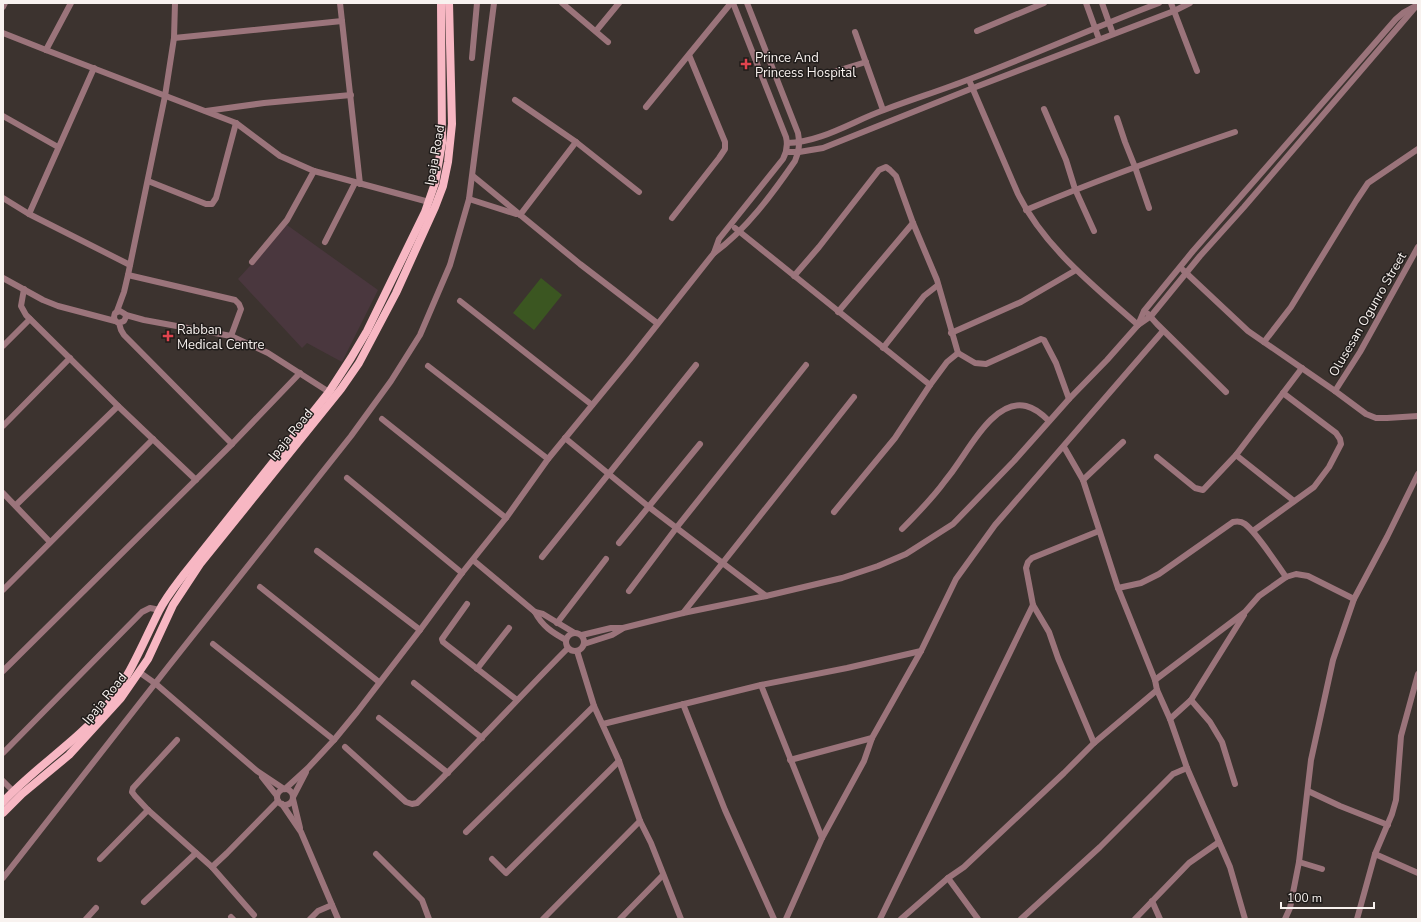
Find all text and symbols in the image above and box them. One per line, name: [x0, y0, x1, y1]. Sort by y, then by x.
place label: Prince And Princess Hospital: [755, 49, 856, 82]
marker: Prince And Princess Hospital: [740, 58, 752, 70]
street label: Ipaja Road: [421, 123, 449, 187]
street label: Olusesan Ogunro Street: [1325, 249, 1411, 380]
place label: Rabban Medical Centre: [177, 321, 264, 354]
marker: Rabban Medical Centre: [162, 330, 174, 342]
street label: Ipaja Road: [264, 405, 317, 464]
street label: Ipaja Road: [78, 669, 131, 728]
scale bar: [1281, 884, 1374, 910]
text: 100 m: [1287, 890, 1322, 906]

